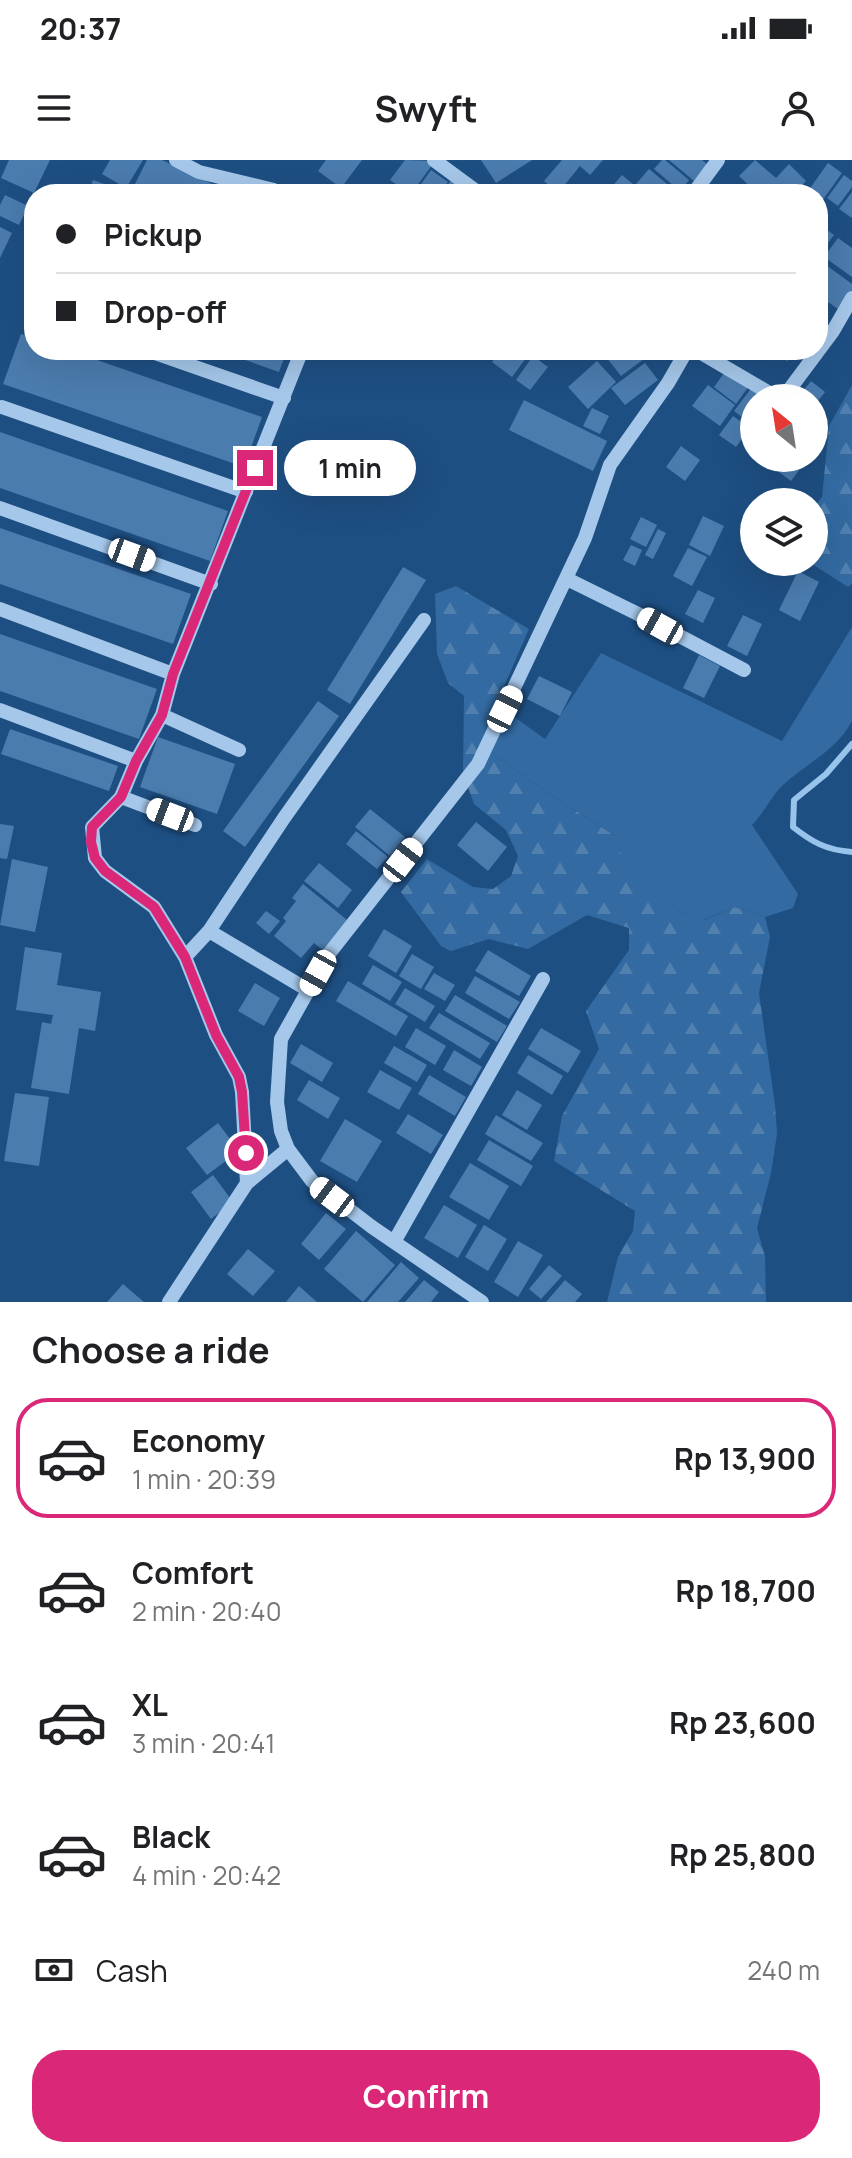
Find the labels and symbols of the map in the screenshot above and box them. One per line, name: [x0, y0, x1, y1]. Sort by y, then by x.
north arrow: [740, 384, 828, 472]
callout: 1 min: [283, 440, 415, 496]
route end: [237, 450, 273, 486]
car: [105, 536, 159, 574]
car: [633, 604, 687, 648]
car: [484, 682, 526, 736]
car: [143, 795, 197, 835]
car: [379, 834, 427, 886]
car: [296, 946, 340, 1000]
route start: [228, 1135, 264, 1171]
car: [306, 1173, 358, 1221]

